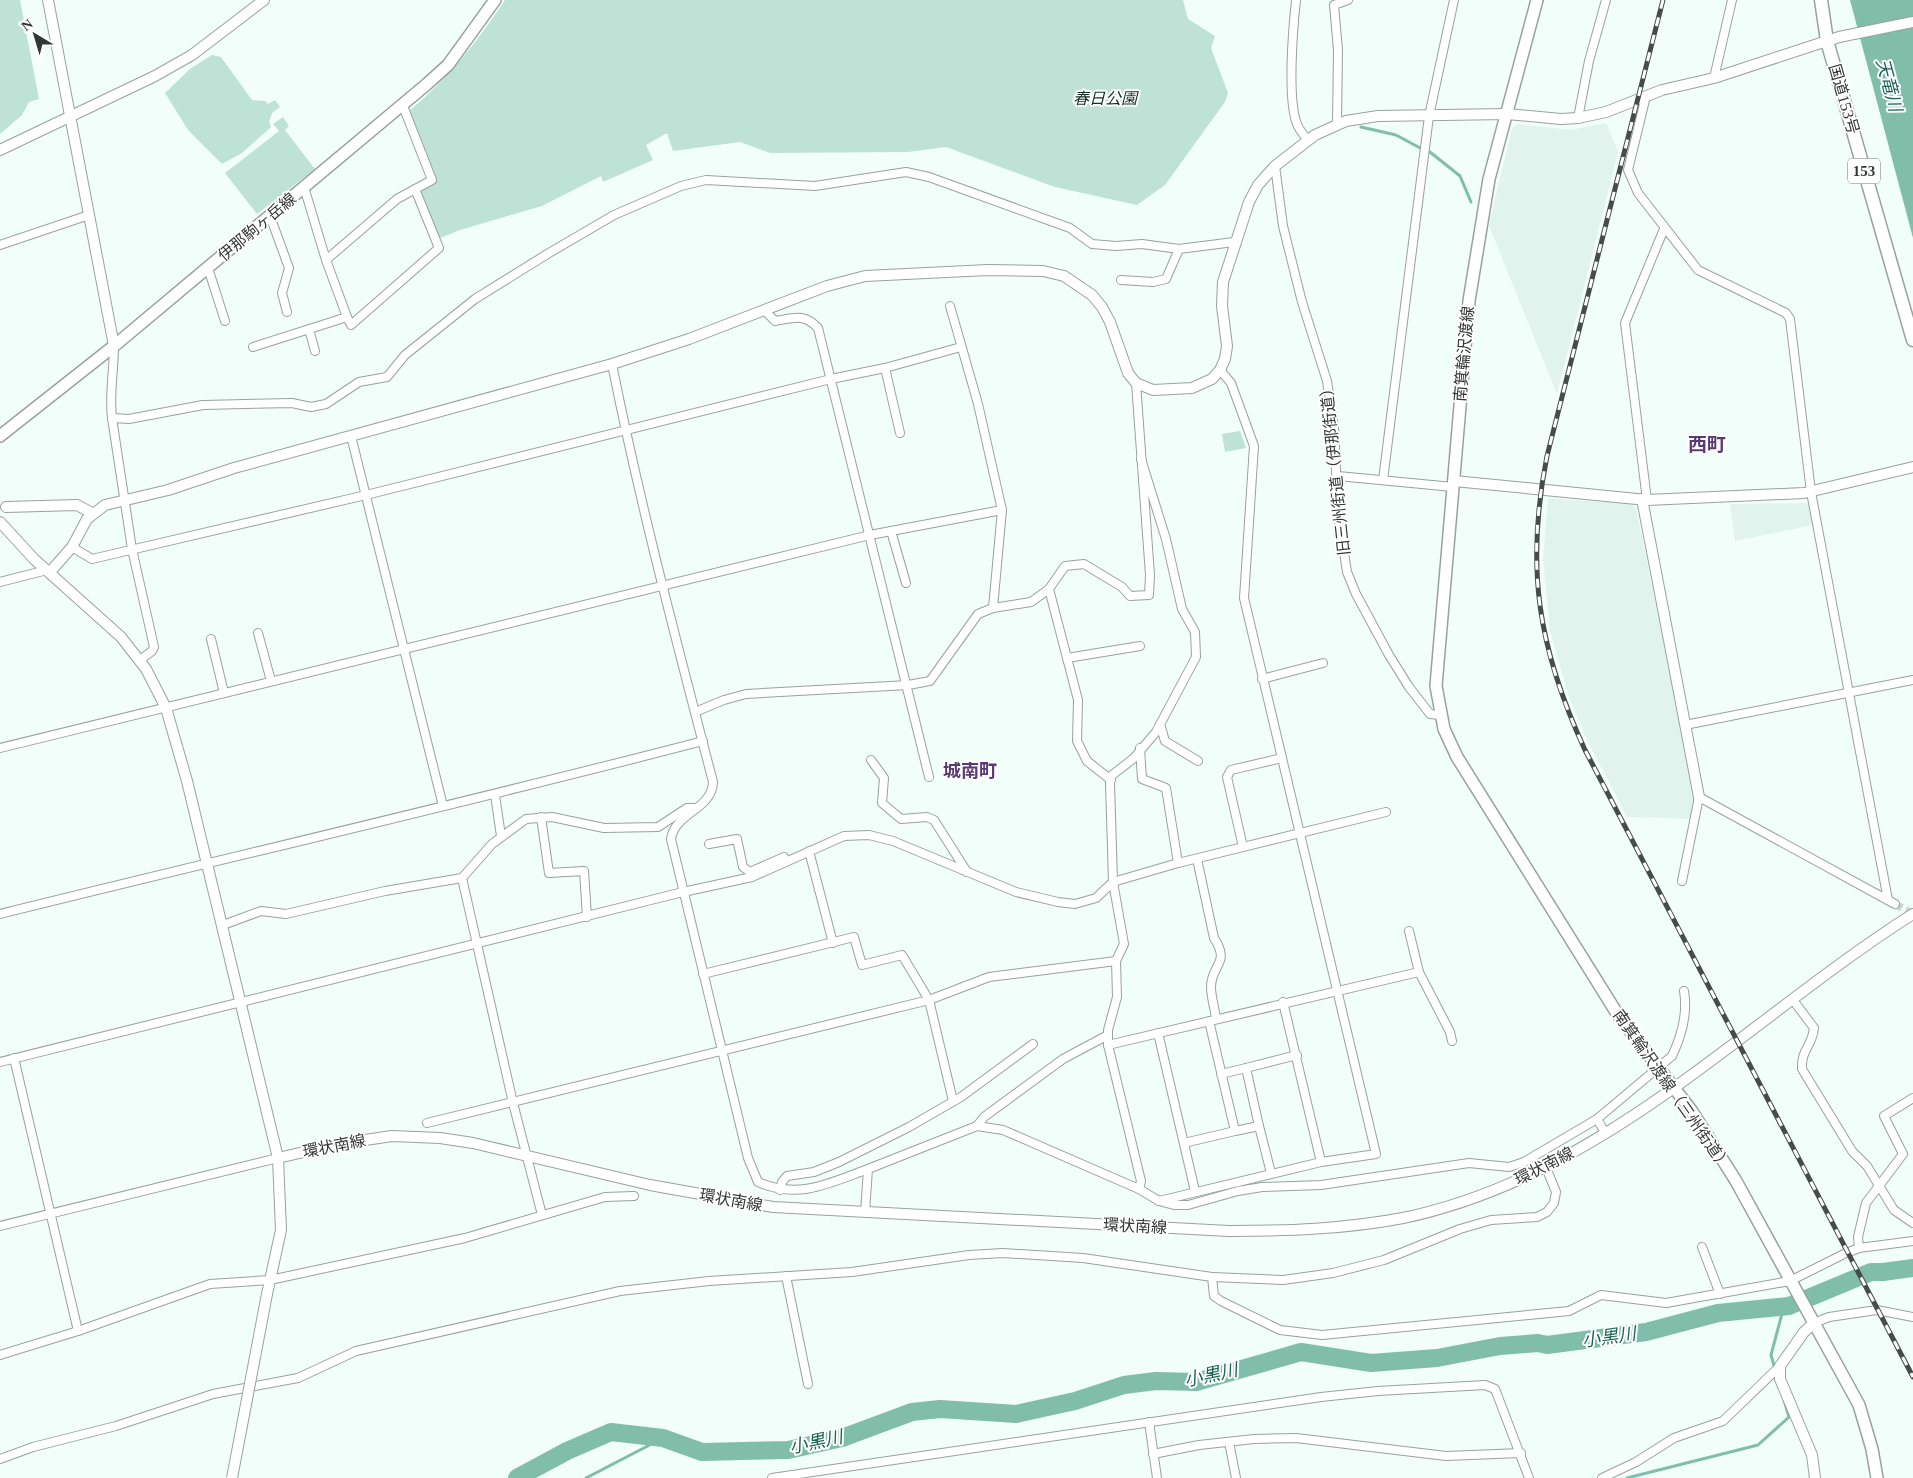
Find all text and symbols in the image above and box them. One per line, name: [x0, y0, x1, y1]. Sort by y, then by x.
north arrow: [10, 10, 60, 60]
text: N: [19, 16, 36, 34]
water label: 天竜川: [1872, 56, 1906, 116]
street label: 国道153号: [1826, 62, 1862, 136]
park label: 春日公園: [1073, 90, 1139, 107]
road number: 153: [1848, 158, 1880, 184]
street label: 伊那駒ヶ岳線: [215, 190, 299, 264]
street label: 南箕輪沢渡線: [1451, 305, 1477, 403]
street label: 旧三州街道（伊那街道）: [1317, 380, 1353, 556]
district label: 西町: [1688, 434, 1726, 455]
district label: 城南町: [943, 761, 997, 781]
street label: 南箕輪沢渡線（三州街道）: [1610, 1006, 1734, 1174]
street label: 環状南線: [301, 1132, 367, 1160]
street label: 環状南線: [1512, 1144, 1576, 1188]
street label: 環状南線: [698, 1186, 764, 1214]
street label: 環状南線: [1103, 1216, 1167, 1236]
water label: 小黒川: [1581, 1323, 1639, 1351]
water label: 小黒川: [1183, 1359, 1241, 1390]
water label: 小黒川: [788, 1426, 846, 1457]

